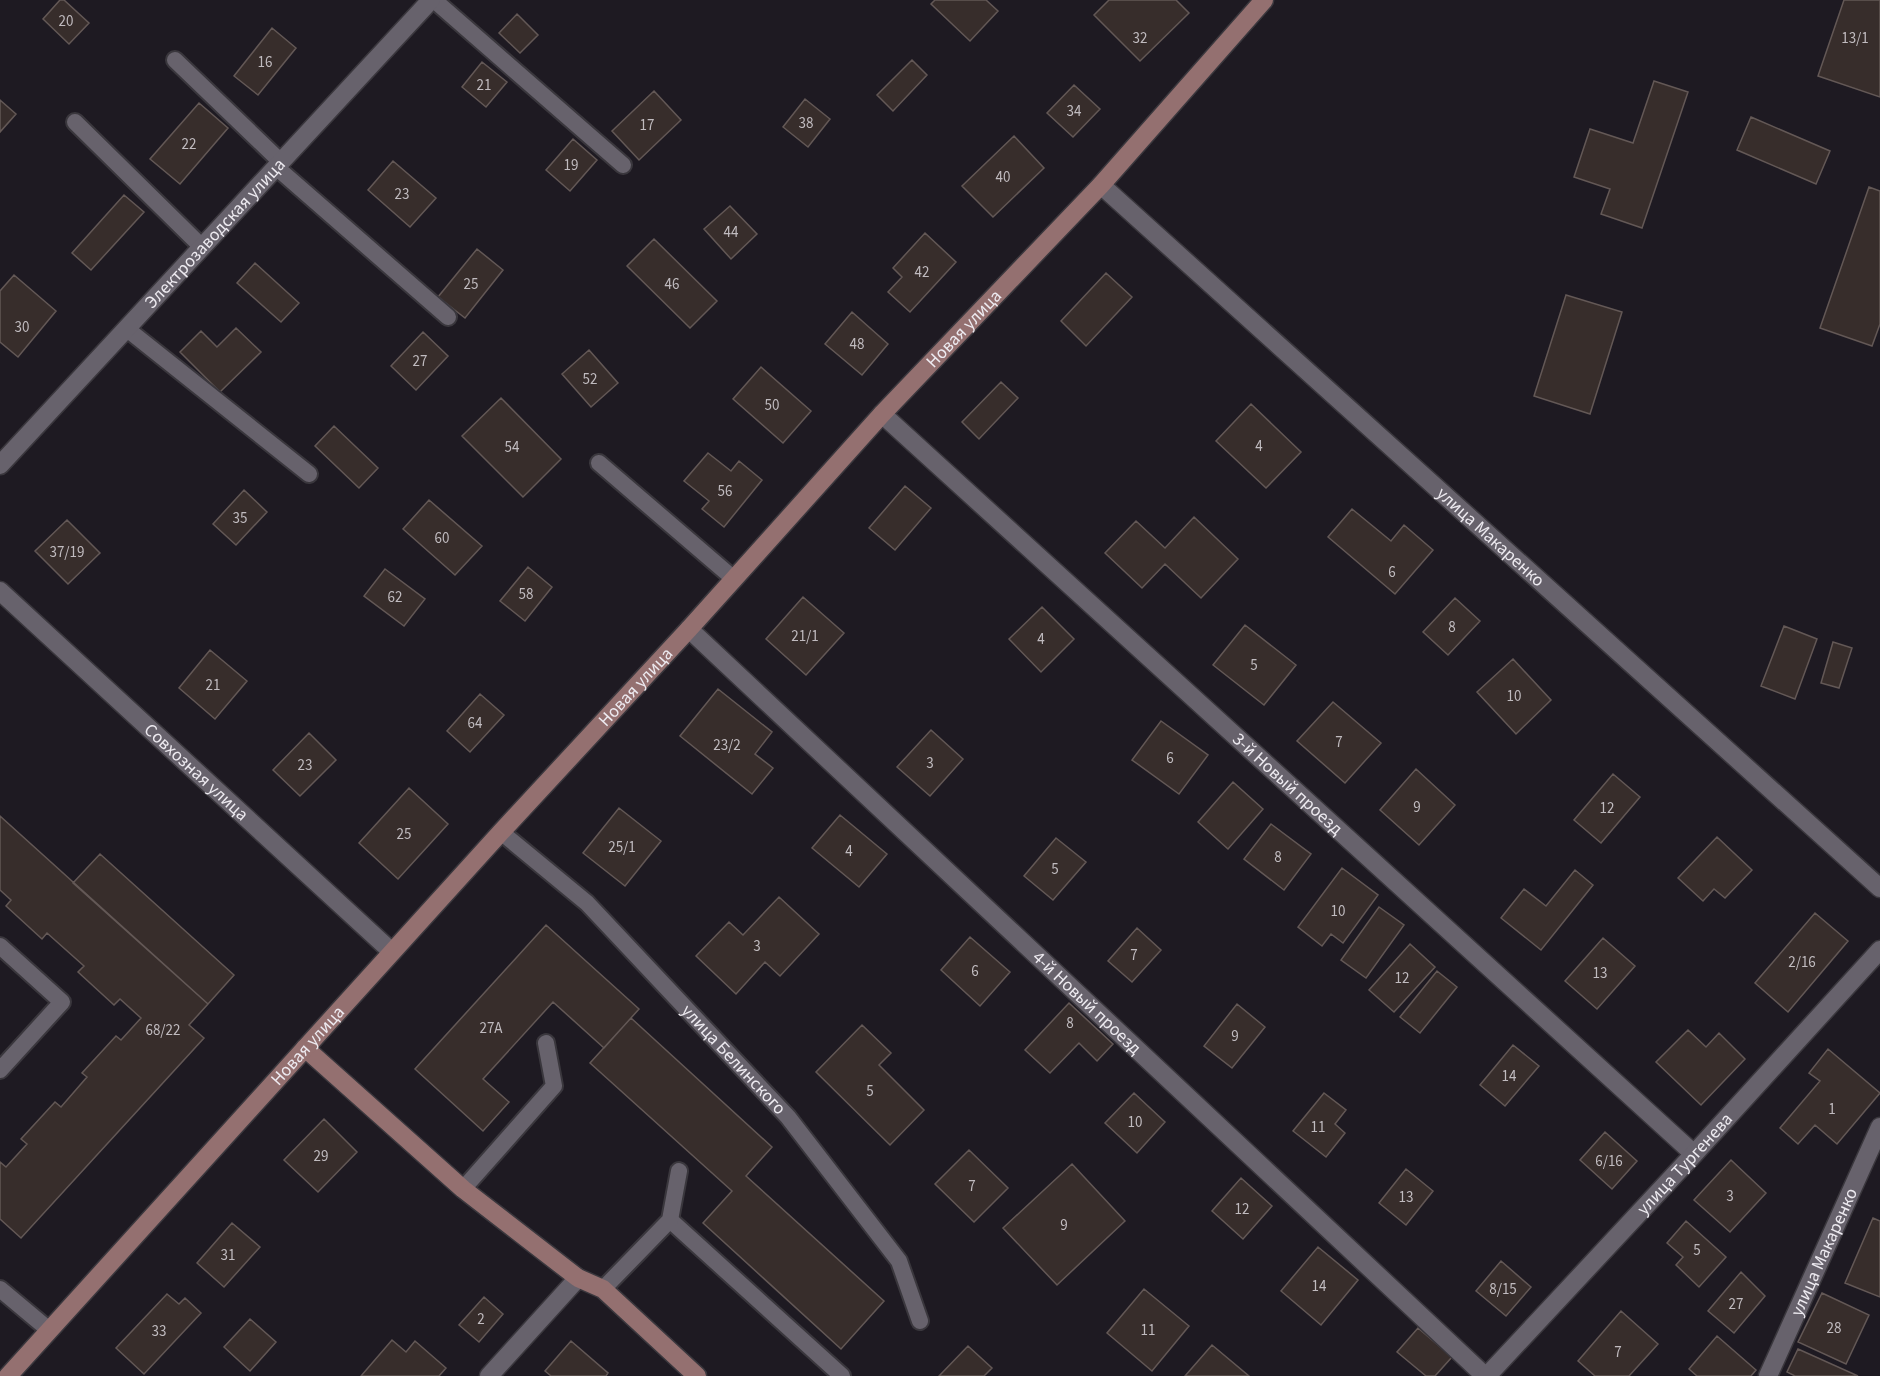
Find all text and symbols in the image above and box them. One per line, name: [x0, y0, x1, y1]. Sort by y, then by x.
house number: 20: [59, 11, 73, 32]
house number: 32: [1133, 28, 1147, 49]
house number: 13/1: [1841, 28, 1869, 49]
house number: 16: [258, 52, 272, 73]
house number: 21: [477, 75, 491, 96]
house number: 34: [1067, 101, 1082, 122]
house number: 38: [799, 113, 813, 134]
house number: 17: [640, 115, 654, 136]
house number: 22: [182, 134, 196, 155]
street label: Электрозаводская улица: [139, 153, 291, 314]
house number: 19: [564, 155, 578, 176]
house number: 40: [996, 167, 1010, 188]
house number: 23: [395, 184, 409, 205]
house number: 44: [724, 222, 739, 243]
house number: 42: [915, 262, 929, 283]
house number: 25: [464, 274, 478, 295]
house number: 46: [665, 274, 679, 295]
street label: Новая улица: [921, 284, 1008, 374]
house number: 30: [15, 317, 29, 338]
house number: 48: [850, 334, 864, 355]
house number: 27: [413, 351, 427, 372]
house number: 52: [583, 369, 597, 390]
house number: 50: [765, 395, 779, 416]
house number: 4: [1255, 436, 1263, 457]
house number: 54: [505, 437, 520, 458]
house number: 56: [718, 481, 732, 502]
street label: улица Макаренко: [1431, 482, 1550, 593]
house number: 35: [233, 508, 247, 529]
house number: 60: [435, 528, 449, 549]
house number: 37/19: [49, 542, 85, 563]
house number: 6: [1388, 562, 1396, 583]
house number: 58: [519, 584, 533, 605]
house number: 62: [388, 587, 402, 608]
house number: 8: [1448, 617, 1456, 638]
house number: 21/1: [791, 626, 819, 647]
house number: 4: [1037, 629, 1045, 650]
street label: Новая улица: [593, 642, 679, 732]
house number: 5: [1250, 655, 1258, 676]
house number: 21: [206, 675, 220, 696]
house number: 10: [1507, 686, 1521, 707]
house number: 64: [468, 713, 483, 734]
street label: Совхозная улица: [138, 718, 254, 827]
street label: 3-й Новый проезд: [1227, 727, 1348, 841]
house number: 7: [1335, 732, 1343, 753]
house number: 23/2: [713, 735, 741, 756]
house number: 6: [1166, 748, 1174, 769]
house number: 3: [926, 753, 934, 774]
house number: 23: [298, 755, 312, 776]
house number: 9: [1413, 797, 1421, 818]
house number: 12: [1600, 798, 1614, 819]
house number: 25: [397, 824, 411, 845]
house number: 25/1: [608, 837, 636, 858]
house number: 4: [845, 841, 853, 862]
house number: 8: [1274, 847, 1282, 868]
house number: 5: [1051, 859, 1059, 880]
house number: 10: [1331, 901, 1345, 922]
house number: 3: [753, 936, 761, 957]
street label: 4-й Новый проезд: [1027, 945, 1147, 1061]
house number: 7: [1130, 945, 1138, 966]
house number: 2/16: [1788, 952, 1816, 973]
house number: 6: [971, 961, 979, 982]
house number: 13: [1593, 963, 1607, 984]
house number: 12: [1395, 968, 1409, 989]
street label: улица Белинского: [675, 999, 792, 1120]
street label: Новая улица: [265, 1000, 351, 1091]
house number: 8: [1066, 1013, 1074, 1034]
house number: 27А: [479, 1018, 503, 1039]
house number: 68/22: [145, 1020, 181, 1041]
house number: 9: [1231, 1026, 1239, 1047]
house number: 14: [1502, 1066, 1517, 1087]
house number: 5: [866, 1081, 874, 1102]
house number: 1: [1828, 1099, 1836, 1120]
street label: улица Тургенева: [1631, 1107, 1739, 1221]
house number: 10: [1128, 1112, 1142, 1133]
house number: 11: [1311, 1117, 1325, 1138]
house number: 29: [314, 1146, 328, 1167]
house number: 6/16: [1595, 1151, 1623, 1172]
house number: 7: [968, 1176, 976, 1197]
street label: улица Макаренко: [1784, 1184, 1864, 1320]
house number: 3: [1726, 1186, 1734, 1207]
house number: 13: [1399, 1187, 1413, 1208]
house number: 12: [1235, 1199, 1249, 1220]
house number: 9: [1060, 1215, 1068, 1236]
house number: 5: [1693, 1240, 1701, 1261]
house number: 31: [221, 1245, 235, 1266]
house number: 14: [1312, 1276, 1327, 1297]
house number: 8/15: [1489, 1279, 1517, 1300]
house number: 27: [1729, 1294, 1743, 1315]
house number: 2: [477, 1309, 485, 1330]
house number: 28: [1827, 1318, 1841, 1339]
house number: 11: [1141, 1320, 1155, 1341]
house number: 33: [152, 1321, 166, 1342]
house number: 7: [1614, 1342, 1622, 1363]

